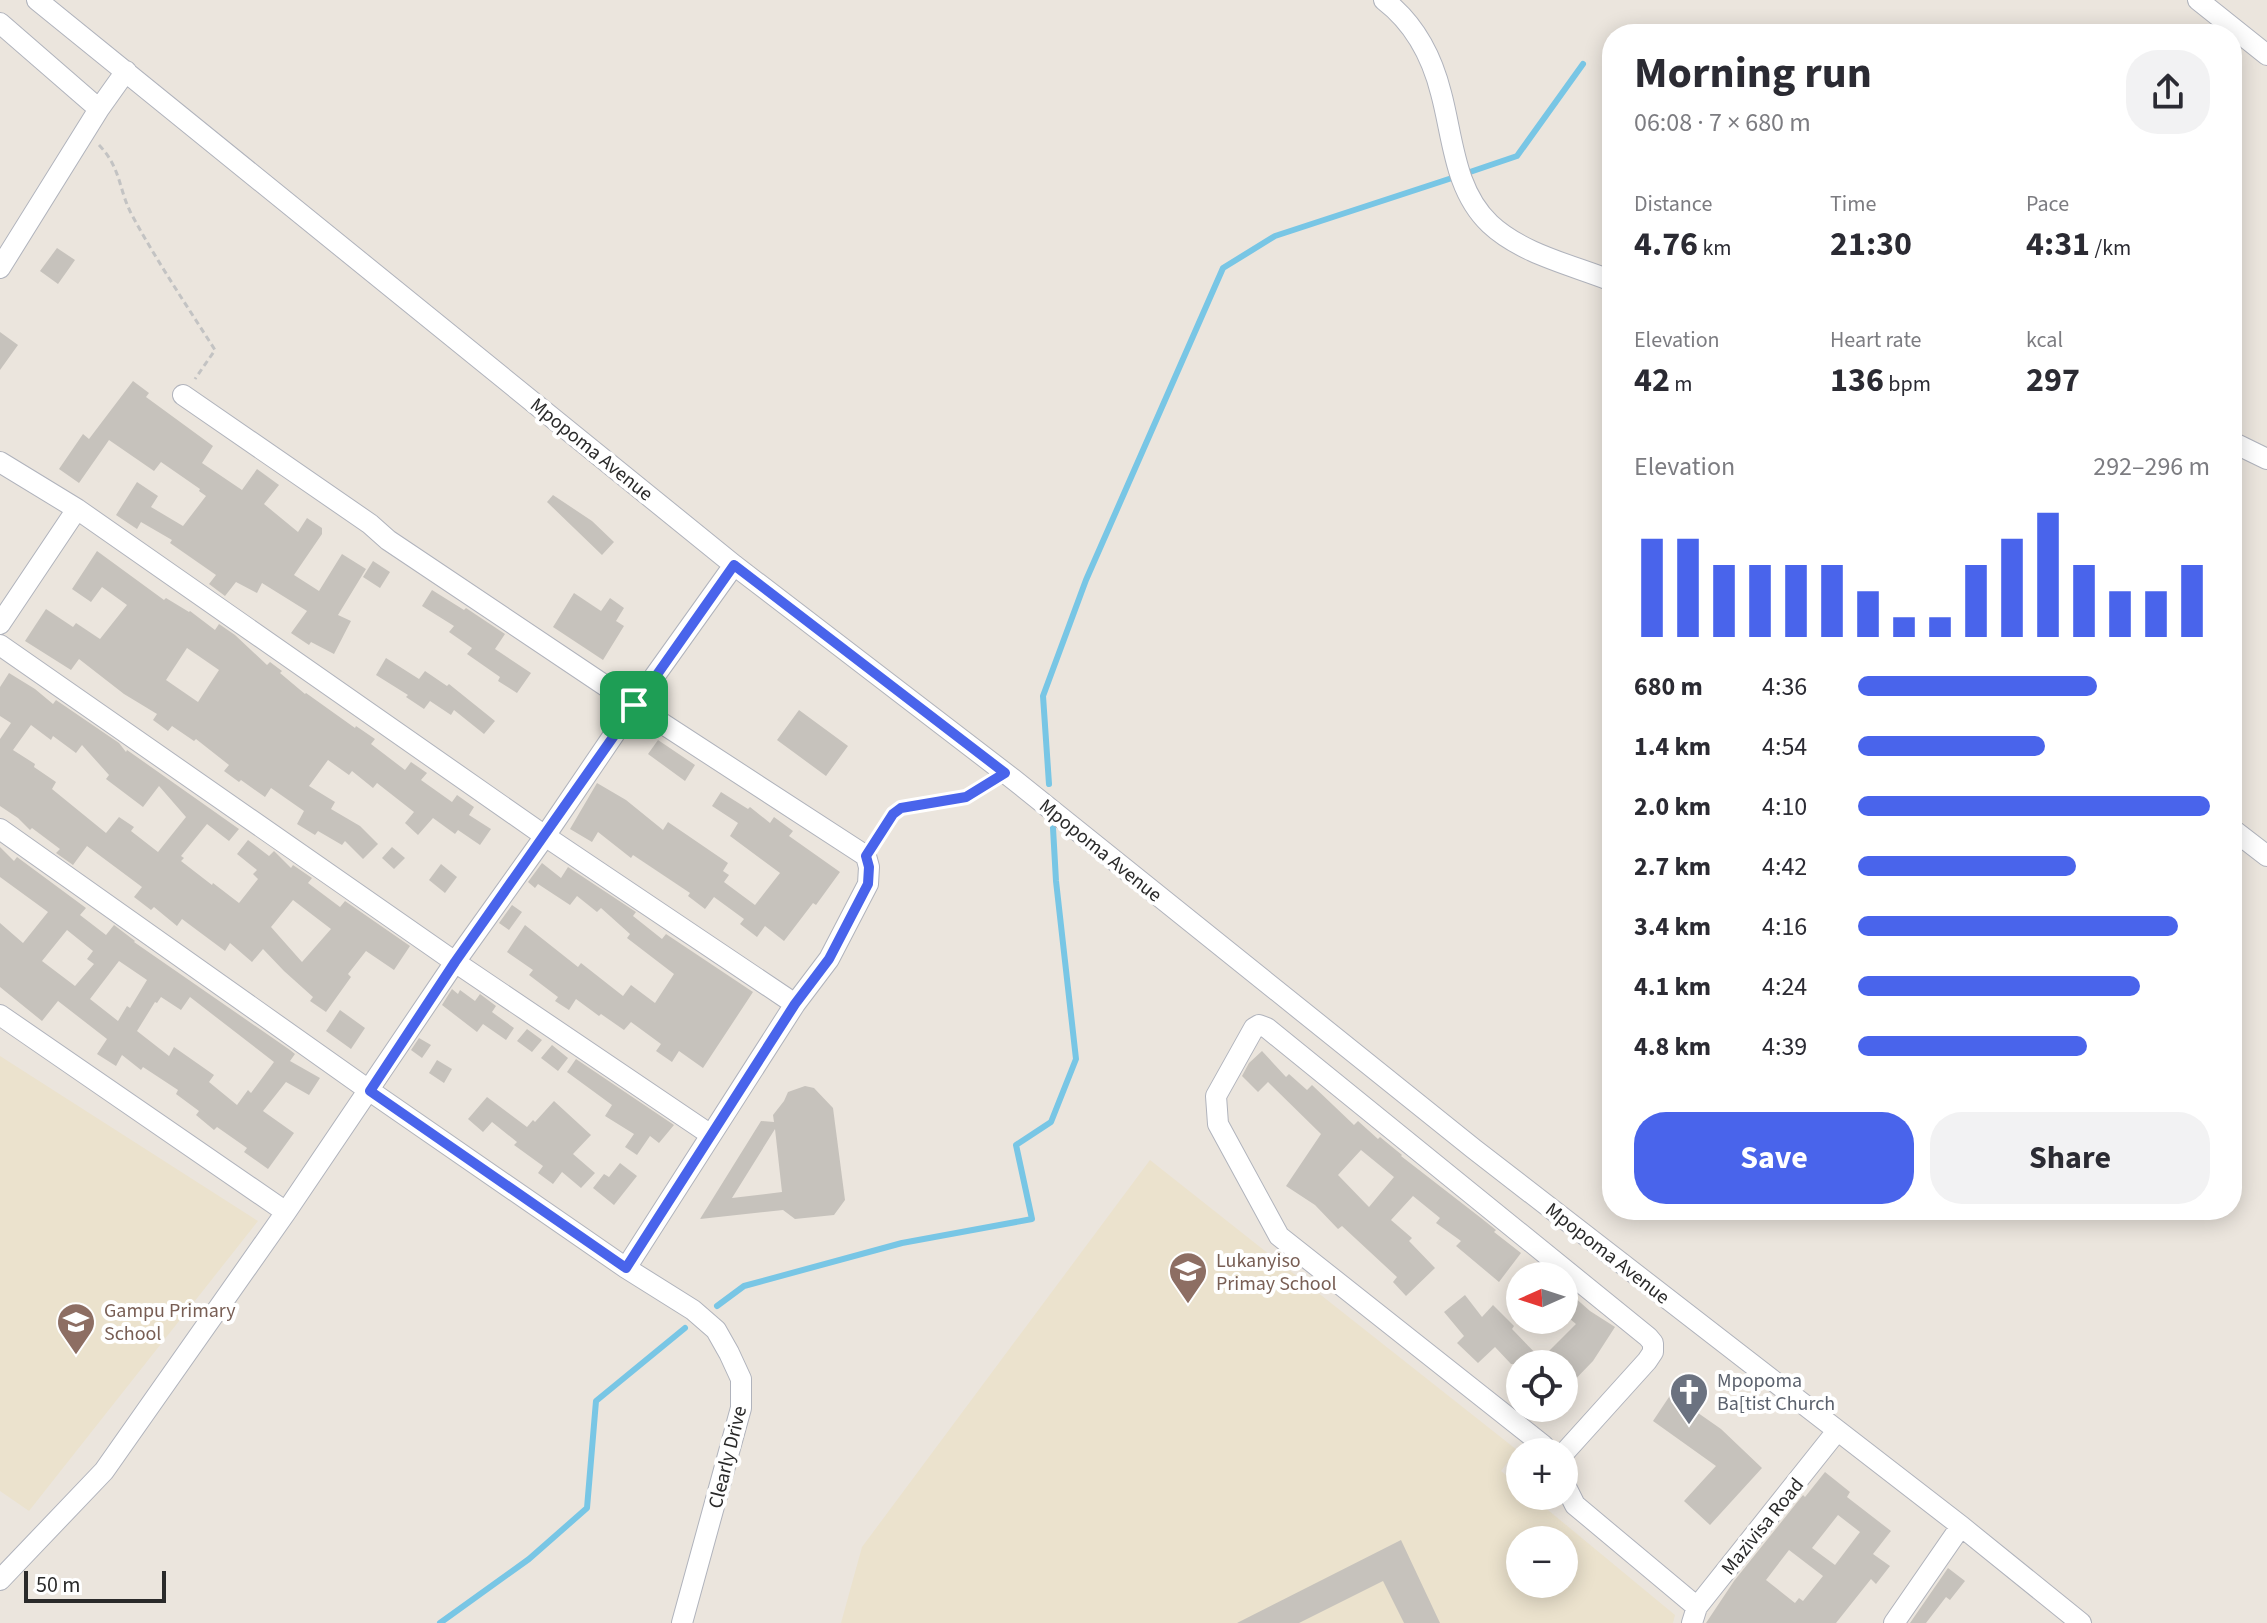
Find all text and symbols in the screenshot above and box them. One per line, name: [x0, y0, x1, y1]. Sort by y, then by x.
text: Morning run: [1634, 42, 1872, 105]
button: share: [2126, 50, 2210, 134]
text: 06:08 · 7 × 680 m: [1634, 104, 1811, 141]
text: Distance: [1634, 188, 1712, 220]
text: Time: [1830, 188, 1876, 220]
text: Pace: [2026, 188, 2069, 220]
text: 4.76: [1634, 220, 1698, 269]
text: 21:30: [1830, 220, 1912, 269]
text: 4:31: [2026, 220, 2090, 269]
text: km: [1698, 232, 1732, 264]
text: /km: [2090, 232, 2131, 264]
text: Elevation: [1634, 324, 1720, 356]
text: Heart rate: [1830, 324, 1921, 356]
text: kcal: [2026, 324, 2063, 356]
text: 42: [1634, 356, 1670, 405]
text: 136: [1830, 356, 1884, 405]
text: 297: [2026, 356, 2080, 405]
text: m: [1670, 368, 1693, 400]
text: bpm: [1884, 368, 1931, 400]
street label: Mpopoma Avenue: [524, 391, 659, 508]
text: Elevation: [1634, 448, 1735, 485]
text: 292–296 m: [2093, 448, 2210, 485]
text: 680 m: [1634, 668, 1703, 705]
text: 4:36: [1762, 668, 1807, 705]
pin: [600, 671, 668, 739]
icon: arrive: [612, 683, 656, 727]
text: 1.4 km: [1634, 728, 1711, 765]
text: 4:54: [1762, 728, 1807, 765]
text: 2.0 km: [1634, 788, 1711, 825]
text: 4:10: [1762, 788, 1807, 825]
street label: Mpopoma Avenue: [1033, 792, 1168, 909]
text: 2.7 km: [1634, 848, 1711, 885]
text: 4:42: [1762, 848, 1807, 885]
text: 3.4 km: [1634, 908, 1711, 945]
text: 4:16: [1762, 908, 1807, 945]
text: 4.1 km: [1634, 968, 1711, 1005]
text: 4:24: [1762, 968, 1807, 1005]
text: 4.8 km: [1634, 1028, 1711, 1065]
text: 4:39: [1762, 1028, 1807, 1065]
button: Save: [1634, 1112, 1914, 1204]
button: Share: [1930, 1112, 2210, 1204]
street label: Mpopoma Avenue: [1539, 1196, 1675, 1311]
place label: Lukanyiso Primay School: [1216, 1247, 1337, 1298]
school or university icon: Lukanyiso Primay School: [1167, 1250, 1209, 1305]
north arrow: [1506, 1262, 1578, 1334]
map controls: [1506, 1262, 1578, 1598]
place label: Gampu Primary School: [104, 1297, 236, 1348]
school or university icon: Gampu Primary School: [55, 1301, 97, 1356]
button: locate: [1506, 1350, 1578, 1422]
place label: Mpopoma Ba[tist Church: [1717, 1367, 1835, 1418]
church icon: Mpopoma Ba[tist Church: [1668, 1371, 1710, 1426]
street label: Clearly Drive: [702, 1403, 754, 1512]
button: +: [1506, 1438, 1578, 1510]
street label: Mazivisa Road: [1715, 1472, 1811, 1581]
button: −: [1506, 1526, 1578, 1598]
scale bar: [24, 1567, 166, 1603]
text: 50 m: [36, 1569, 81, 1601]

